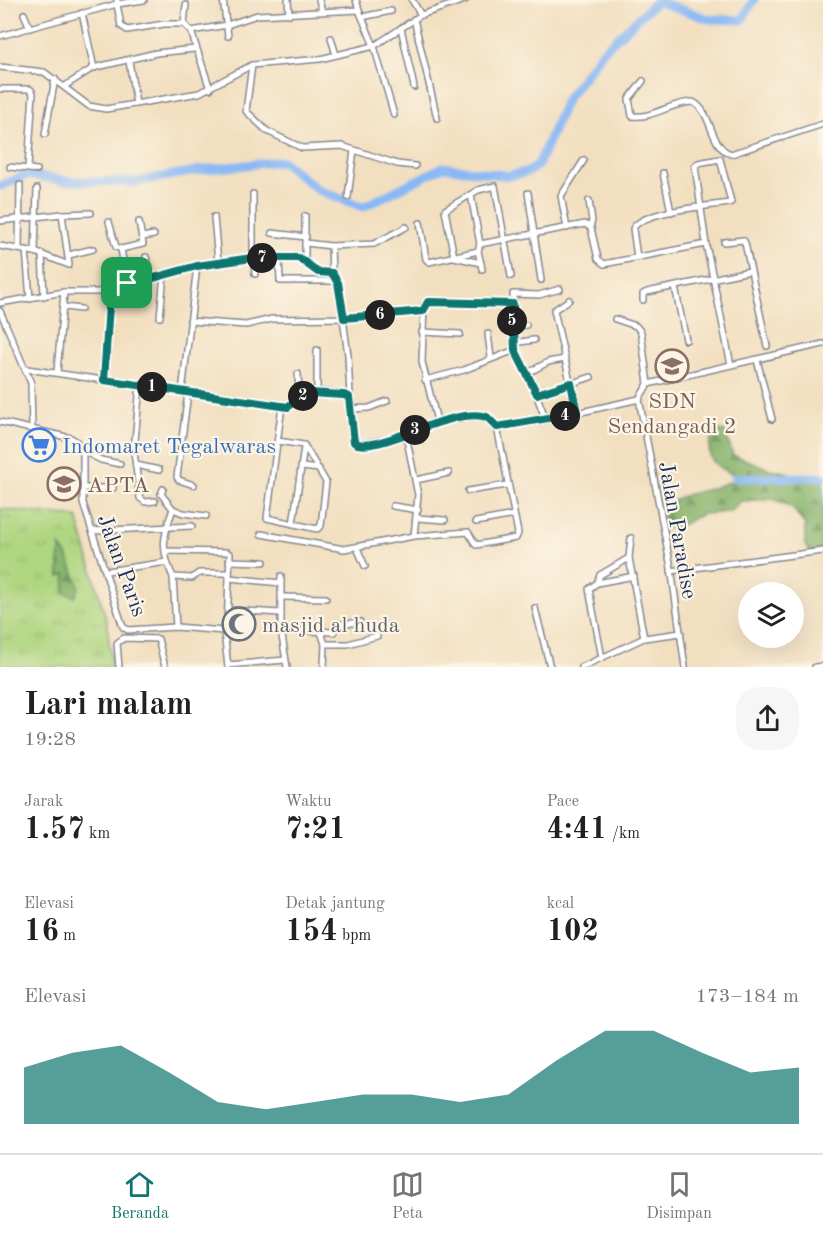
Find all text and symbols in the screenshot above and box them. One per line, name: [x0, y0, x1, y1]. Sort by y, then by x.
pin: 7: [247, 243, 277, 273]
text: 7: [257, 250, 267, 266]
pin: [101, 257, 152, 308]
icon: arrive: [110, 266, 143, 299]
pin: 6: [365, 300, 395, 330]
pin: 5: [497, 306, 527, 336]
text: 6: [375, 307, 385, 323]
text: 5: [507, 313, 517, 329]
school or university icon: SDN Sendangadi 2: [654, 348, 690, 384]
pin: 1: [137, 372, 167, 402]
text: 1: [147, 379, 157, 395]
pin: 2: [288, 381, 318, 411]
text: 2: [298, 388, 308, 404]
place label: SDN Sendangadi 2: [608, 391, 736, 438]
pin: 4: [550, 401, 580, 431]
text: 4: [560, 408, 570, 424]
pin: 3: [400, 415, 430, 445]
text: 3: [410, 422, 420, 438]
supermarket icon: Indomaret Tegalwaras: [21, 427, 57, 463]
place label: Indomaret Tegalwaras: [62, 436, 276, 458]
street label: Jalan Paradise: [654, 460, 700, 601]
school or university icon: APTA: [46, 466, 82, 502]
place label: APTA: [87, 475, 150, 497]
street label: Jalan Paris: [92, 512, 150, 620]
map controls: [738, 582, 804, 648]
button: layers: [738, 582, 804, 648]
mosque icon: masjid al huda: [221, 606, 257, 642]
place label: masjid al huda: [262, 615, 400, 637]
button: share: [736, 687, 799, 750]
text: Lari malam: [24, 689, 193, 722]
text: 19:28: [24, 730, 76, 750]
text: Jarak: [24, 794, 63, 810]
text: Waktu: [285, 794, 332, 810]
text: Pace: [547, 794, 579, 810]
text: 1.57: [24, 815, 85, 845]
text: 7:21: [285, 815, 346, 845]
text: 4:41: [547, 815, 607, 845]
text: km: [85, 826, 110, 842]
text: /km: [607, 826, 640, 842]
text: Elevasi: [24, 896, 74, 912]
text: Detak jantung: [285, 896, 385, 912]
text: kcal: [547, 896, 574, 912]
text: 16: [24, 917, 59, 947]
text: 154: [285, 917, 338, 947]
text: 102: [547, 917, 599, 947]
text: m: [59, 928, 76, 944]
text: bpm: [338, 928, 371, 944]
text: Elevasi: [24, 987, 86, 1007]
text: 173–184 m: [696, 987, 799, 1007]
tab: Beranda: [111, 1168, 169, 1224]
tab: Peta: [391, 1168, 424, 1224]
tab: Disimpan: [646, 1168, 712, 1224]

